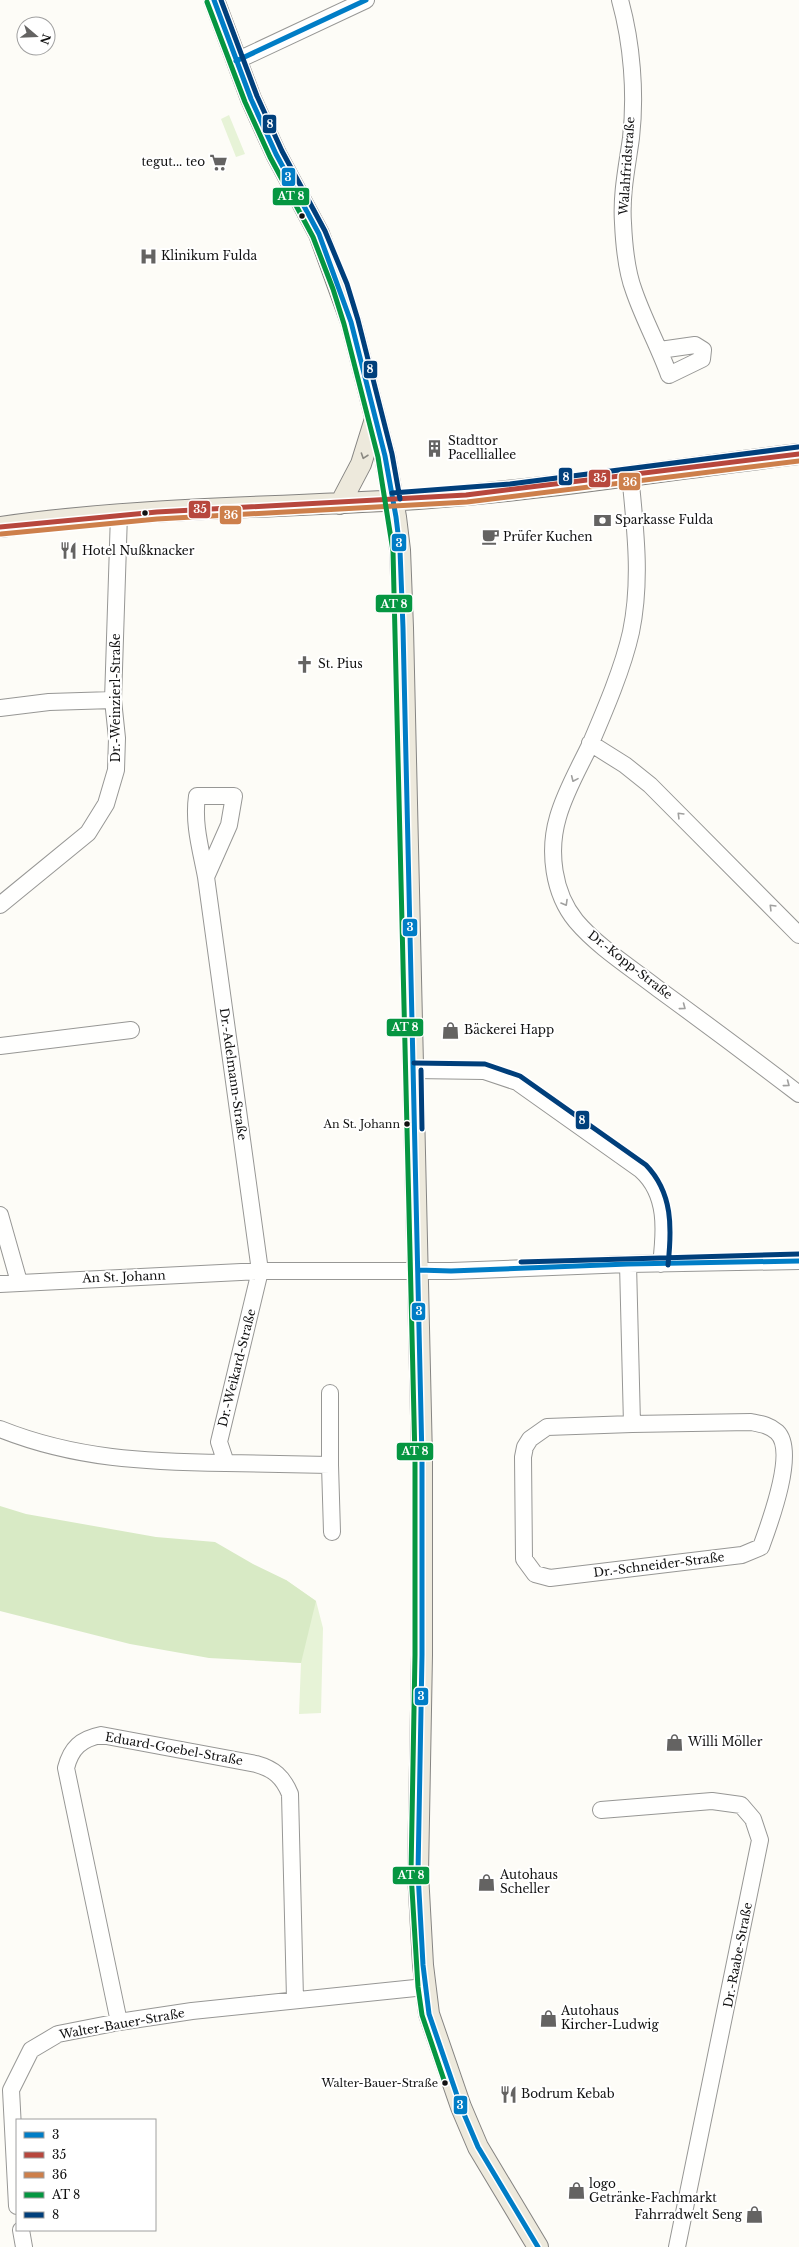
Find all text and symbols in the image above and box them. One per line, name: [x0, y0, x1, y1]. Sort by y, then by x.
north arrow: [16, 16, 56, 56]
text: N: [37, 32, 54, 47]
line badge: 8: [262, 114, 277, 134]
street label: Walahfridstraße: [616, 116, 637, 217]
text: 8: [267, 117, 274, 131]
supermarket icon: tegut... teo: [208, 152, 228, 172]
place label: tegut... teo: [142, 154, 205, 169]
line badge: 3: [281, 167, 296, 187]
text: 3: [284, 170, 292, 184]
line badge: AT 8: [272, 187, 310, 206]
text: AT 8: [277, 189, 304, 203]
unlabelled marker: [297, 211, 307, 221]
hospital icon: Klinikum Fulda: [138, 246, 158, 266]
place label: Klinikum Fulda: [161, 248, 258, 263]
line badge: 8: [363, 360, 378, 379]
text: 8: [367, 362, 374, 376]
place label: Stadttor Pacelliallee: [448, 433, 516, 462]
building icon: Stadttor Pacelliallee: [425, 438, 445, 458]
one-way arrow: [360, 452, 369, 459]
line badge: 8: [558, 467, 573, 486]
line badge: 35: [588, 469, 611, 488]
text: 8: [563, 470, 570, 484]
text: 35: [593, 471, 607, 485]
line badge: 36: [618, 472, 641, 491]
text: 36: [623, 475, 637, 489]
line badge: 35: [188, 500, 211, 519]
text: 35: [193, 502, 207, 516]
line badge: 36: [219, 505, 242, 525]
unlabelled marker: [140, 508, 150, 518]
text: 36: [224, 508, 238, 522]
bank icon: Sparkasse Fulda: [592, 510, 612, 530]
place label: Sparkasse Fulda: [615, 512, 714, 527]
cafe icon: Prüfer Kuchen: [480, 527, 500, 547]
place label: Prüfer Kuchen: [503, 529, 593, 544]
line badge: 3: [391, 533, 407, 552]
text: 3: [395, 536, 403, 550]
restaurant icon: Hotel Nußknacker: [59, 541, 79, 561]
place label: Hotel Nußknacker: [82, 543, 195, 558]
line badge: AT 8: [375, 594, 413, 613]
text: AT 8: [380, 597, 407, 611]
street label: Dr.-Weinzierl-Straße: [108, 633, 123, 763]
church icon: St. Pius: [295, 654, 315, 674]
place label: St. Pius: [318, 656, 363, 671]
one-way arrow: [571, 774, 579, 782]
one-way arrow: [677, 812, 685, 820]
one-way arrow: [561, 899, 568, 906]
one-way arrow: [769, 904, 777, 912]
line badge: 3: [402, 918, 418, 937]
text: 3: [406, 920, 414, 934]
street label: Dr.-Kopp-Straße: [585, 927, 676, 1002]
one-way arrow: [678, 1002, 685, 1009]
street label: Dr.-Adelmann-Straße: [217, 1007, 250, 1141]
line badge: AT 8: [386, 1018, 424, 1037]
text: AT 8: [391, 1020, 418, 1034]
shop icon: Bäckerei Happ: [441, 1020, 461, 1040]
place label: Bäckerei Happ: [464, 1022, 554, 1037]
one-way arrow: [782, 1080, 789, 1087]
line badge: 8: [575, 1110, 590, 1130]
text: 8: [579, 1113, 586, 1127]
place label: An St. Johann: [322, 1117, 400, 1131]
marker: An St. Johann: [402, 1119, 412, 1129]
street label: An St. Johann: [81, 1268, 166, 1285]
line badge: 3: [411, 1302, 426, 1321]
text: 3: [415, 1304, 423, 1318]
street label: Dr.-Weikard-Straße: [215, 1307, 258, 1429]
line badge: AT 8: [396, 1442, 434, 1461]
text: AT 8: [401, 1444, 428, 1458]
street label: Dr.-Schneider-Straße: [593, 1549, 725, 1580]
line badge: 3: [414, 1687, 429, 1706]
text: 3: [417, 1689, 425, 1703]
street label: Eduard-Goebel-Straße: [104, 1729, 244, 1768]
shop icon: Willi Möller: [665, 1732, 685, 1752]
place label: Willi Möller: [687, 1734, 763, 1749]
line badge: AT 8: [392, 1866, 430, 1885]
place label: Autohaus Scheller: [499, 1867, 558, 1896]
text: AT 8: [397, 1868, 424, 1882]
shop icon: Autohaus Scheller: [477, 1872, 497, 1892]
street label: Dr.-Raabe-Straße: [720, 1901, 755, 2009]
place label: Autohaus Kircher-Ludwig: [560, 2003, 659, 2032]
street label: Walter-Bauer-Straße: [57, 2005, 186, 2042]
shop icon: Autohaus Kircher-Ludwig: [538, 2008, 558, 2028]
place label: Walter-Bauer-Straße: [321, 2076, 438, 2090]
marker: Walter-Bauer-Straße: [440, 2078, 450, 2088]
restaurant icon: Bodrum Kebab: [498, 2084, 518, 2104]
place label: Bodrum Kebab: [521, 2086, 615, 2101]
line badge: 3: [453, 2095, 468, 2115]
text: 3: [456, 2098, 464, 2112]
legend: [16, 2119, 156, 2231]
text: 3: [52, 2127, 59, 2142]
text: 35: [52, 2147, 66, 2162]
text: 36: [52, 2167, 67, 2182]
place label: logo Getränke-Fachmarkt: [589, 2176, 717, 2205]
shop icon: logo Getränke-Fachmarkt: [566, 2181, 586, 2201]
text: AT 8: [51, 2187, 80, 2202]
shop icon: Fahrradwelt Seng: [745, 2205, 765, 2225]
text: 8: [52, 2207, 59, 2222]
place label: Fahrradwelt Seng: [635, 2207, 743, 2222]

